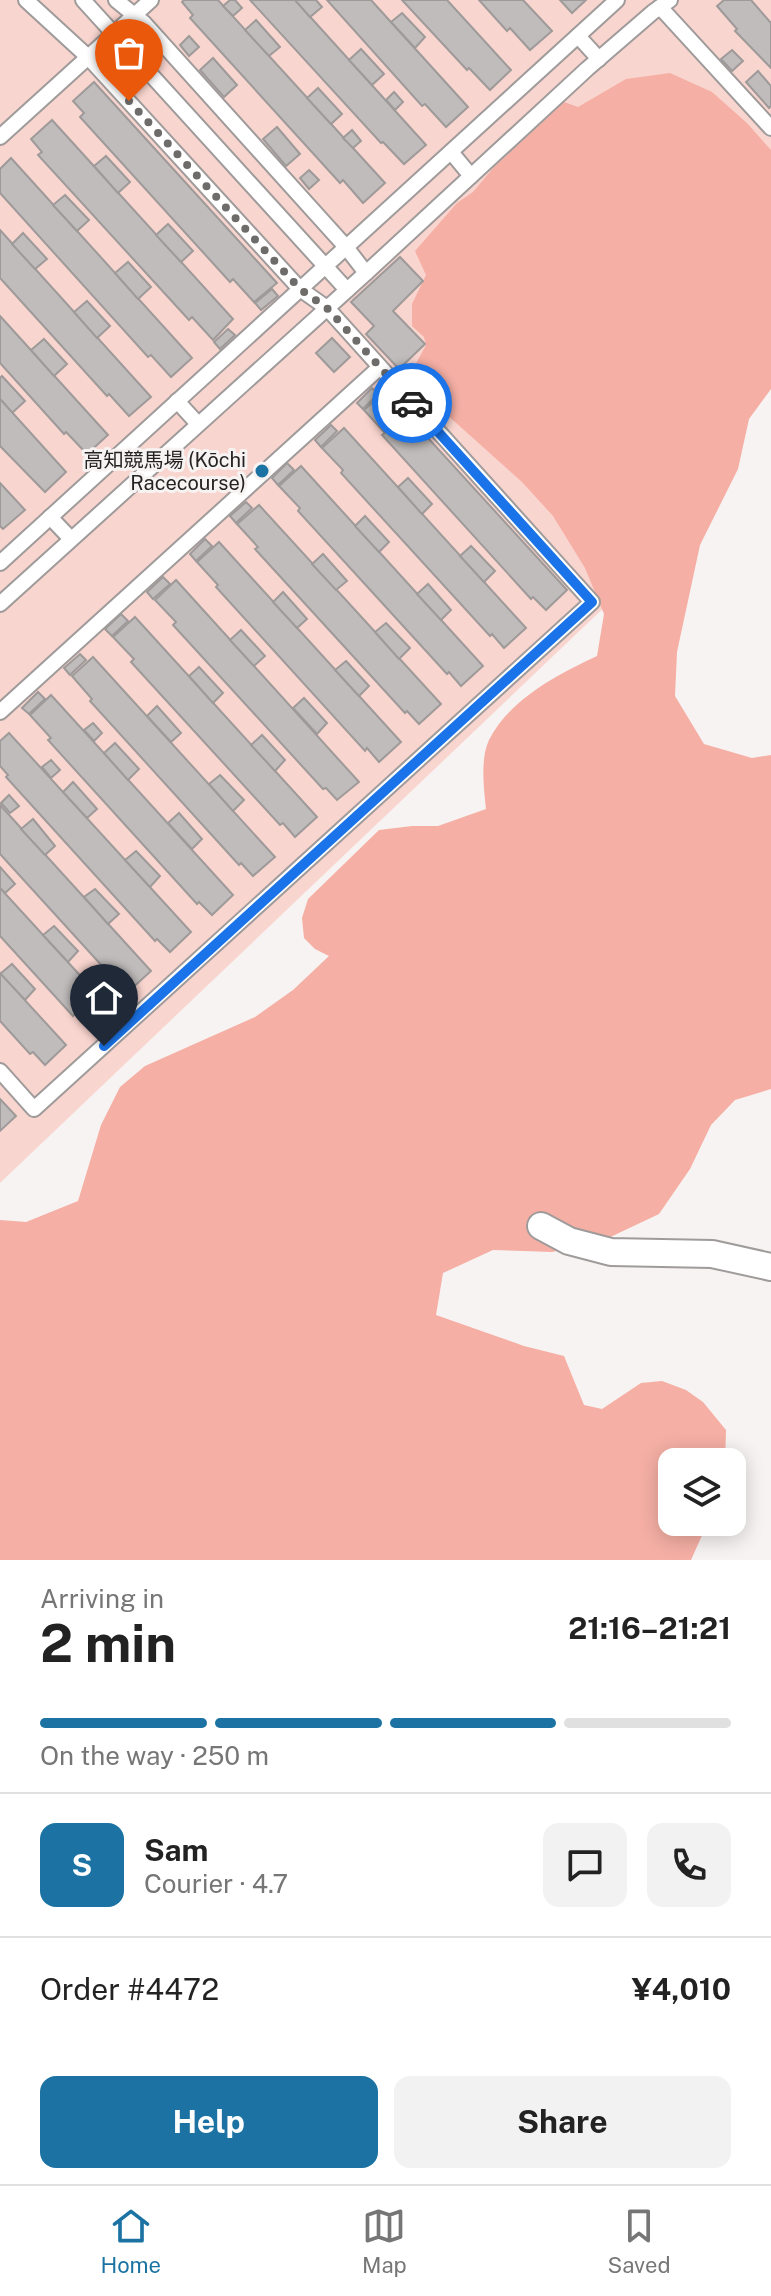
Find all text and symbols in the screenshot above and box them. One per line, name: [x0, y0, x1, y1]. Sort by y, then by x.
pin: [95, 19, 163, 101]
icon: bag: [107, 31, 151, 75]
courier: [372, 363, 452, 443]
icon: car: [390, 381, 434, 425]
place label: 高知競馬場 (Kōchi Racecourse): [83, 448, 246, 495]
marker: 高知競馬場 (Kōchi Racecourse): [253, 462, 271, 480]
pin: [70, 964, 138, 1046]
icon: home: [82, 976, 126, 1020]
map controls: [658, 1448, 746, 1536]
button: layers: [658, 1448, 746, 1536]
text: Arriving in: [40, 1583, 164, 1614]
text: 21:16–21:21: [568, 1610, 731, 1646]
text: 2 min: [40, 1613, 176, 1674]
text: On the way · 250 m: [40, 1740, 269, 1771]
button: chat: [543, 1823, 627, 1907]
button: phone: [647, 1823, 731, 1907]
text: Sam: [144, 1832, 208, 1868]
text: S: [72, 1847, 92, 1883]
text: Courier · 4.7: [144, 1868, 288, 1899]
text: Order #4472: [40, 1971, 219, 2007]
text: ¥4,010: [632, 1971, 731, 2007]
button: Help: [40, 2076, 378, 2168]
button: Share: [394, 2076, 731, 2168]
tab: Home: [100, 2204, 161, 2278]
tab: Map: [362, 2204, 407, 2278]
tab: Saved: [608, 2204, 671, 2278]

